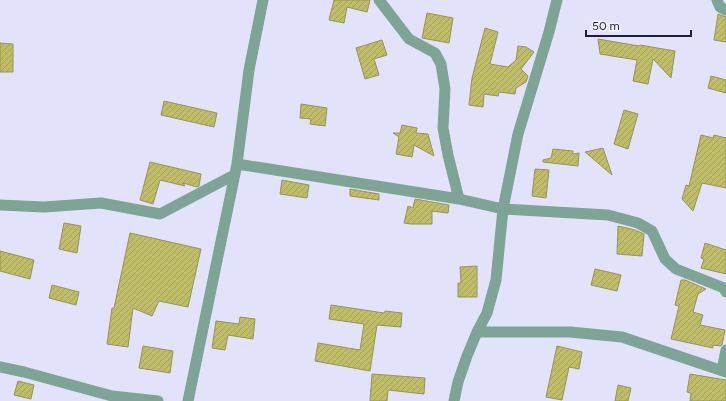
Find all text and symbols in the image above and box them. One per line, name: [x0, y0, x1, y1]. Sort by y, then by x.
scale bar: [586, 12, 691, 38]
text: 50 m: [592, 19, 620, 33]

